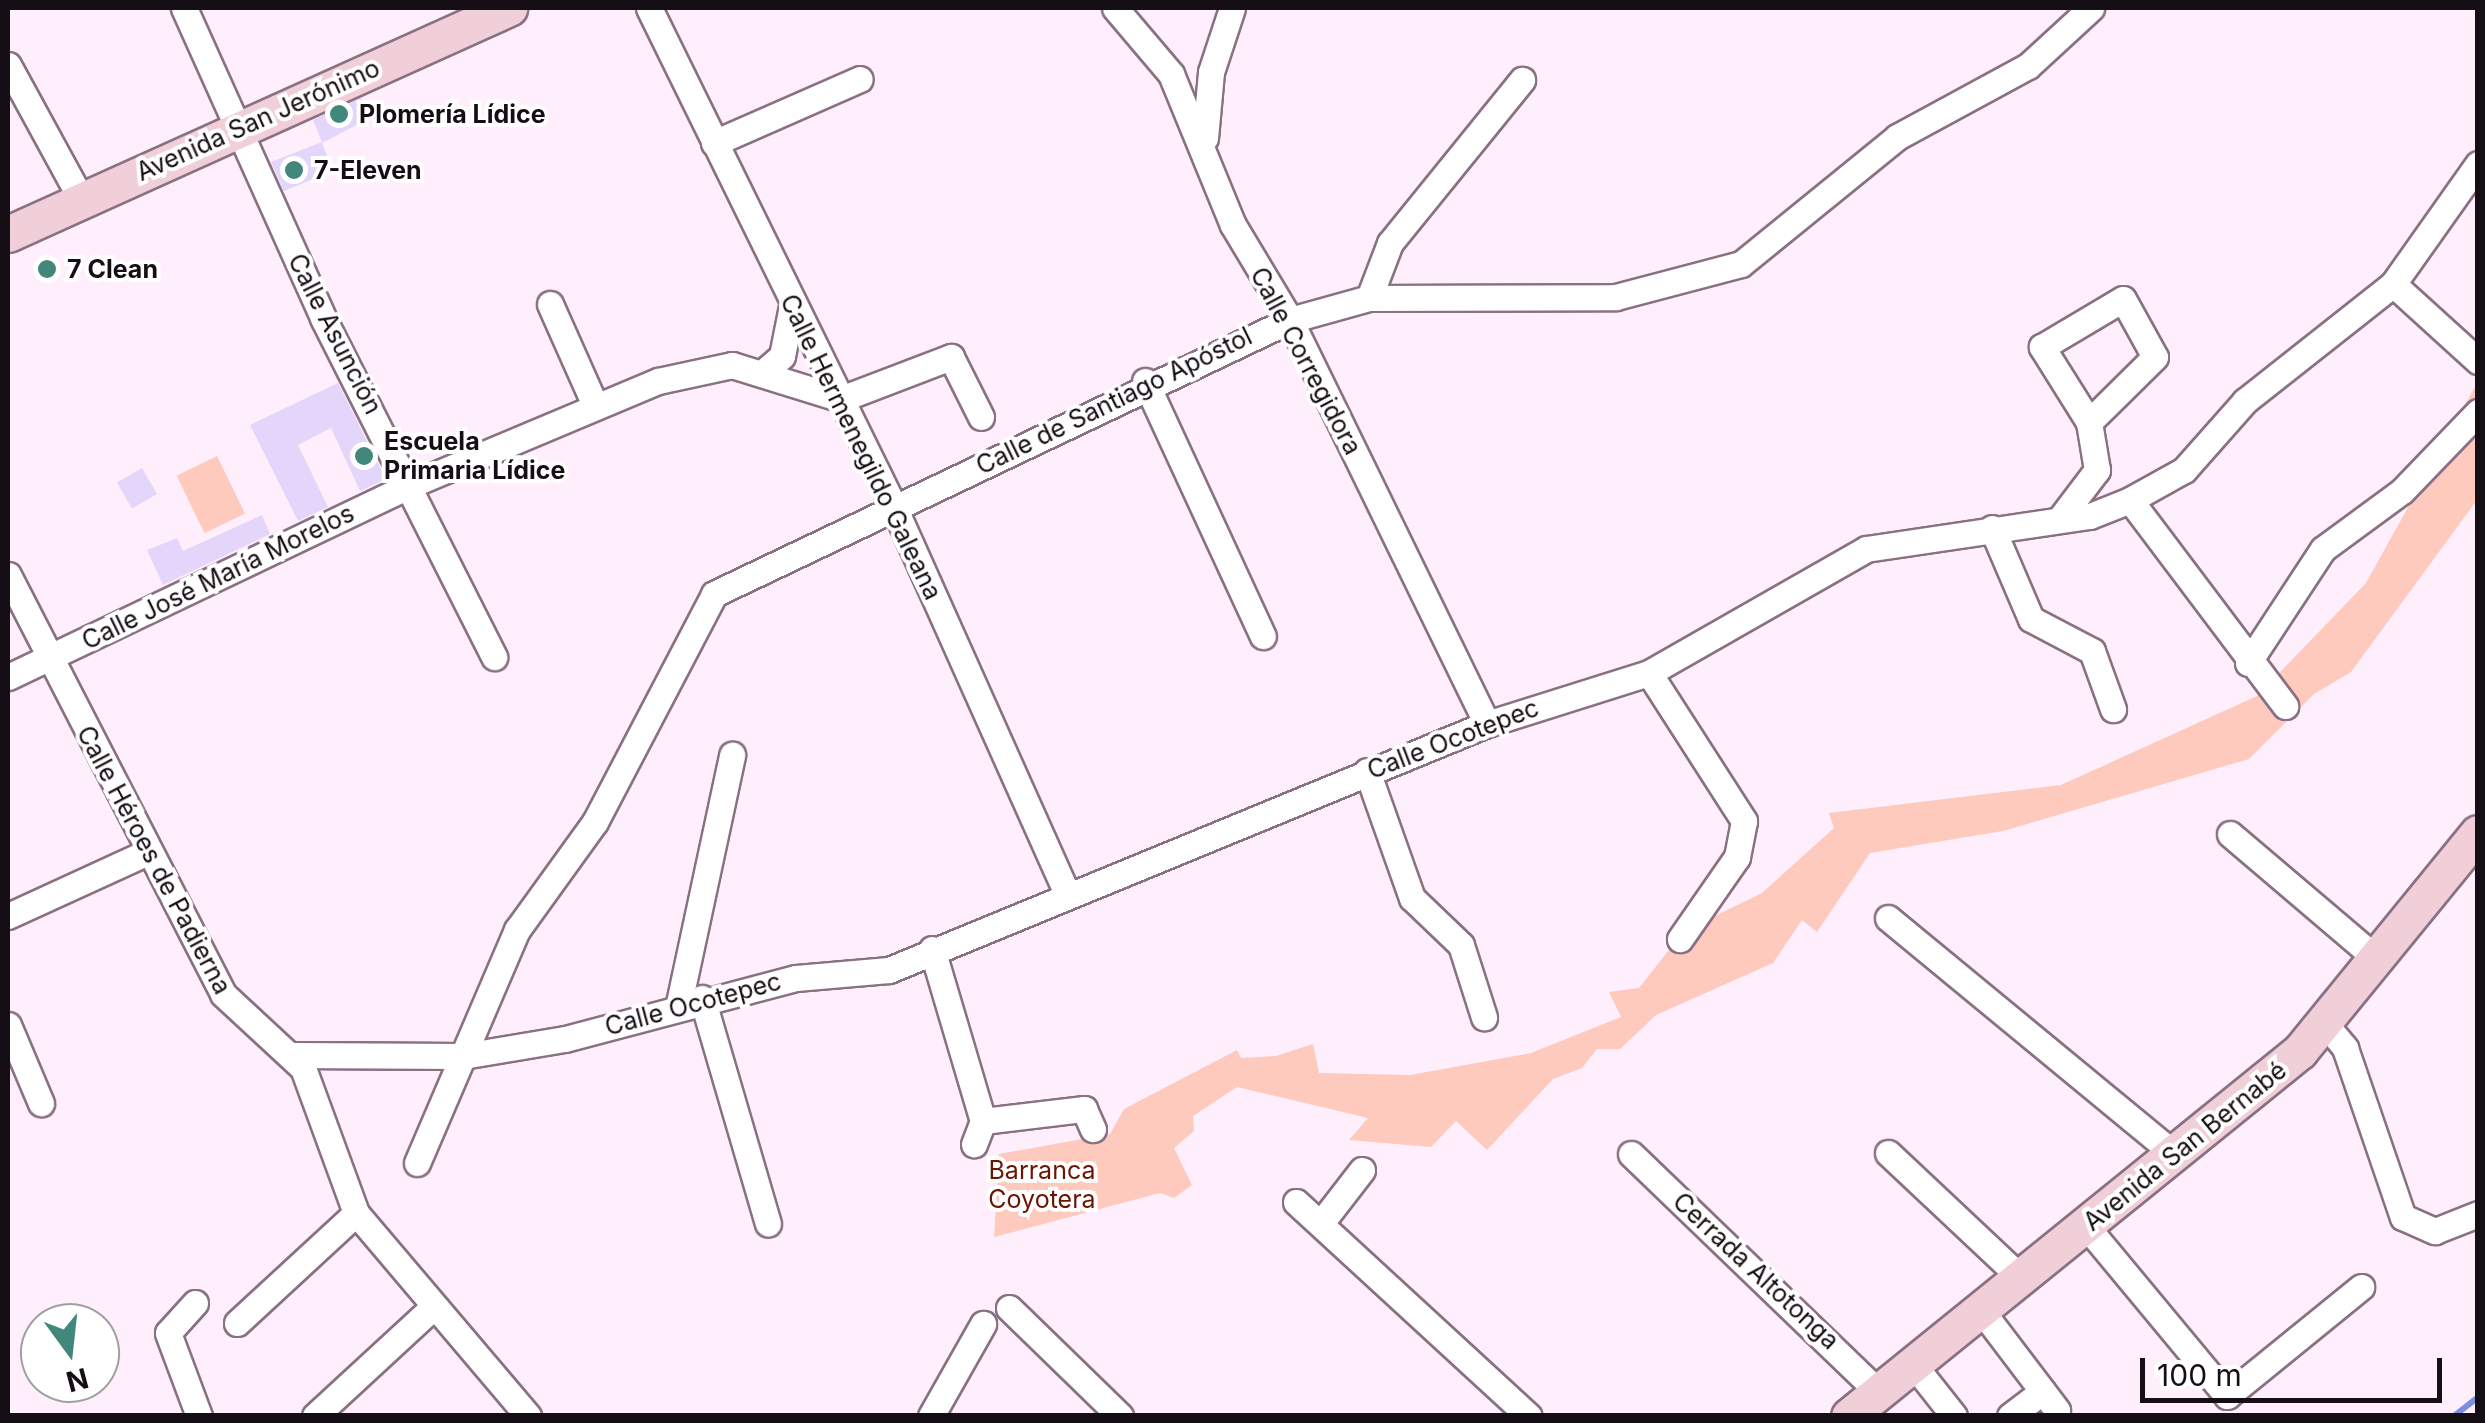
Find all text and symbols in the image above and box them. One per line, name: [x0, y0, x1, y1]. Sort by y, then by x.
street label: Avenida San Jerónimo: [132, 53, 384, 187]
place label: Plomería Lídice: [359, 99, 546, 129]
marker: Plomería Lídice: [328, 103, 350, 125]
place label: 7-Eleven: [314, 155, 422, 185]
marker: 7-Eleven: [283, 159, 305, 181]
street label: Calle Asunción: [282, 249, 388, 419]
place label: 7 Clean: [67, 254, 158, 284]
marker: 7 Clean: [36, 258, 58, 280]
street label: Calle Corregidora: [1244, 262, 1368, 460]
street label: Calle Hermenegildo Galeana: [774, 289, 948, 605]
street label: Calle de Santiago Apóstol: [971, 321, 1257, 481]
place label: Escuela Primaria Lídice: [384, 427, 565, 486]
marker: Escuela Primaria Lídice: [353, 445, 375, 467]
street label: Calle José María Morelos: [77, 498, 359, 656]
street label: Calle Ocotepec: [1363, 693, 1543, 785]
street label: Calle Héroes de Padierna: [70, 721, 238, 999]
street label: Calle Ocotepec: [602, 966, 784, 1042]
street label: Avenida San Bernabé: [2078, 1055, 2292, 1237]
park label: Barranca Coyotera: [988, 1156, 1096, 1215]
street label: Cerrada Altotonga: [1667, 1186, 1845, 1356]
north arrow: [20, 1303, 120, 1403]
scale bar: [2145, 1338, 2448, 1400]
text: 100 m: [2157, 1357, 2242, 1393]
text: N: [63, 1361, 92, 1399]

